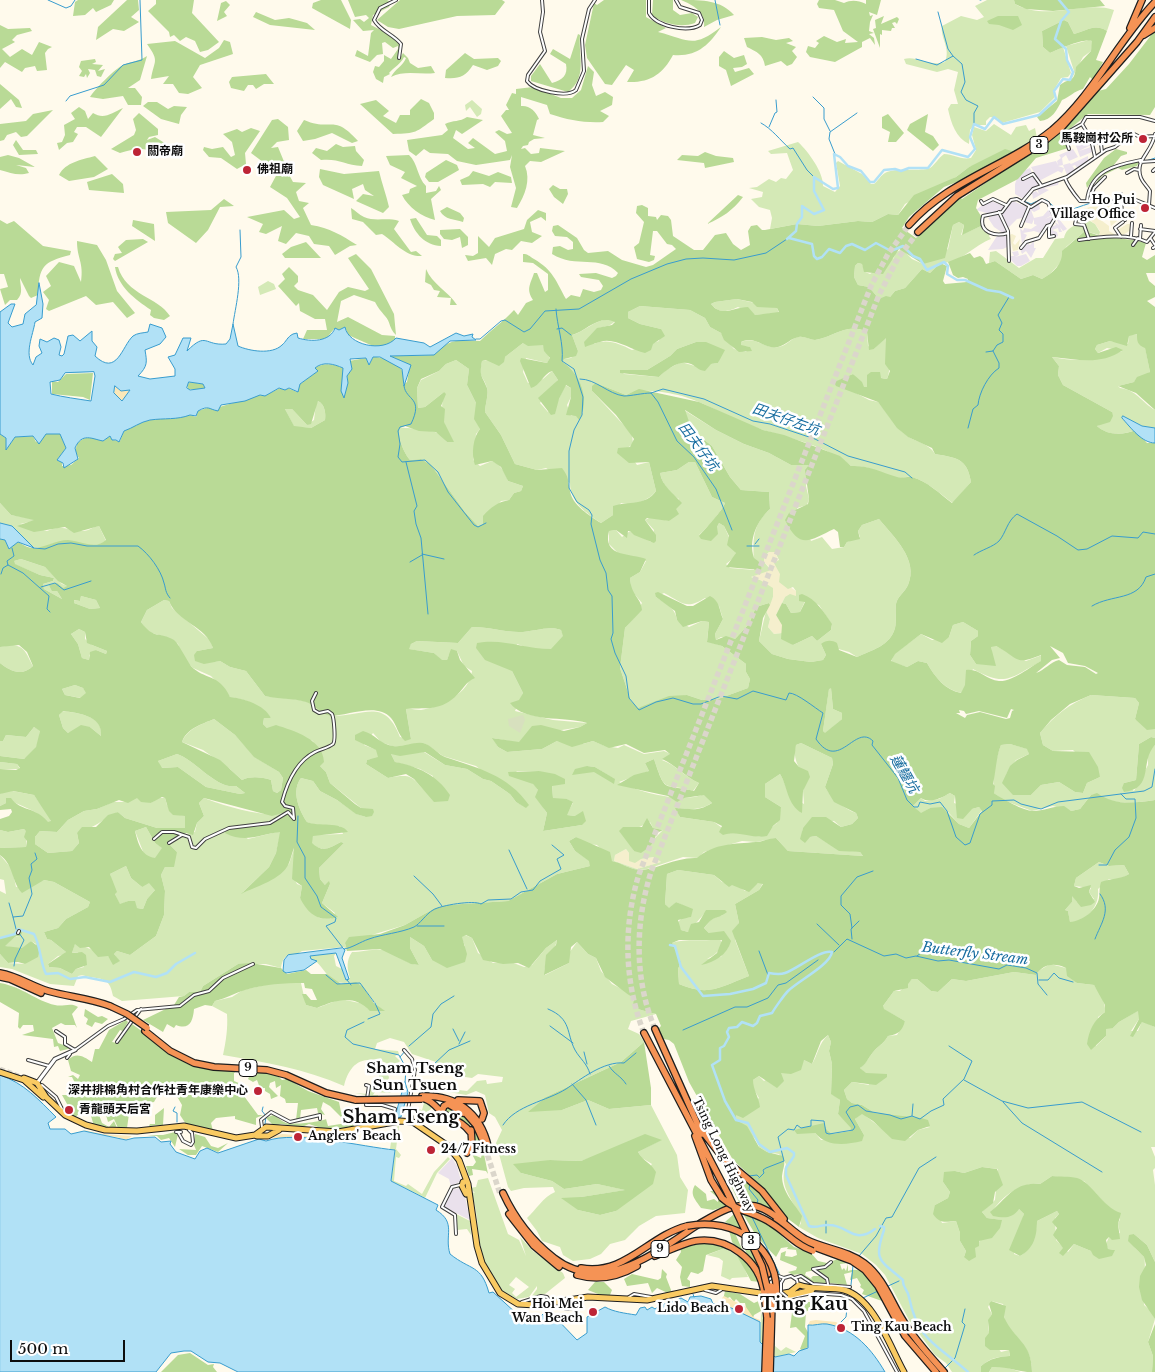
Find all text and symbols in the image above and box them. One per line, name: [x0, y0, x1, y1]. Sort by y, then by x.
place label: 馬鞍崗村公所: [1061, 132, 1133, 146]
marker: 馬鞍崗村公所: [1137, 133, 1149, 145]
road number: 3: [1030, 136, 1048, 154]
place label: 關帝廟: [147, 145, 183, 159]
marker: 關帝廟: [131, 146, 143, 158]
place label: 佛祖廟: [257, 163, 293, 177]
marker: 佛祖廟: [241, 164, 253, 176]
place label: Ho Pui Village Office: [1051, 194, 1135, 222]
marker: Ho Pui Village Office: [1139, 202, 1151, 214]
water label: 田夫仔左坑: [750, 401, 822, 439]
water label: 田夫仔坑: [674, 420, 722, 474]
water label: 蓮鱷坑: [886, 752, 922, 796]
water label: Butterfly Stream: [921, 939, 1029, 969]
road number: 9: [239, 1060, 257, 1076]
district label: Sham Tseng Sun Tsuen: [366, 1060, 464, 1095]
place label: 深井排棉角村合作社青年康樂中心: [68, 1084, 248, 1098]
marker: 深井排棉角村合作社青年康樂中心: [252, 1085, 264, 1097]
street label: Tsing Long Highway: [689, 1095, 757, 1215]
place label: 青龍頭天后宮: [79, 1103, 151, 1117]
marker: 青龍頭天后宮: [63, 1104, 75, 1116]
district label: Sham Tseng: [343, 1107, 459, 1129]
place label: Anglers' Beach: [308, 1130, 401, 1144]
marker: Anglers' Beach: [292, 1131, 304, 1143]
place label: 24/7 Fitness: [441, 1143, 516, 1157]
marker: 24/7 Fitness: [425, 1144, 437, 1156]
road number: 3: [742, 1232, 760, 1250]
road number: 9: [651, 1240, 669, 1258]
district label: Ting Kau: [760, 1294, 848, 1316]
place label: Hoi Mei Wan Beach: [512, 1298, 583, 1326]
place label: Lido Beach: [657, 1302, 729, 1316]
marker: Lido Beach: [733, 1303, 745, 1315]
marker: Hoi Mei Wan Beach: [587, 1306, 599, 1318]
place label: Ting Kau Beach: [851, 1321, 952, 1335]
marker: Ting Kau Beach: [835, 1322, 847, 1334]
scale bar: [12, 1330, 128, 1362]
text: 500 m: [18, 1339, 68, 1358]

